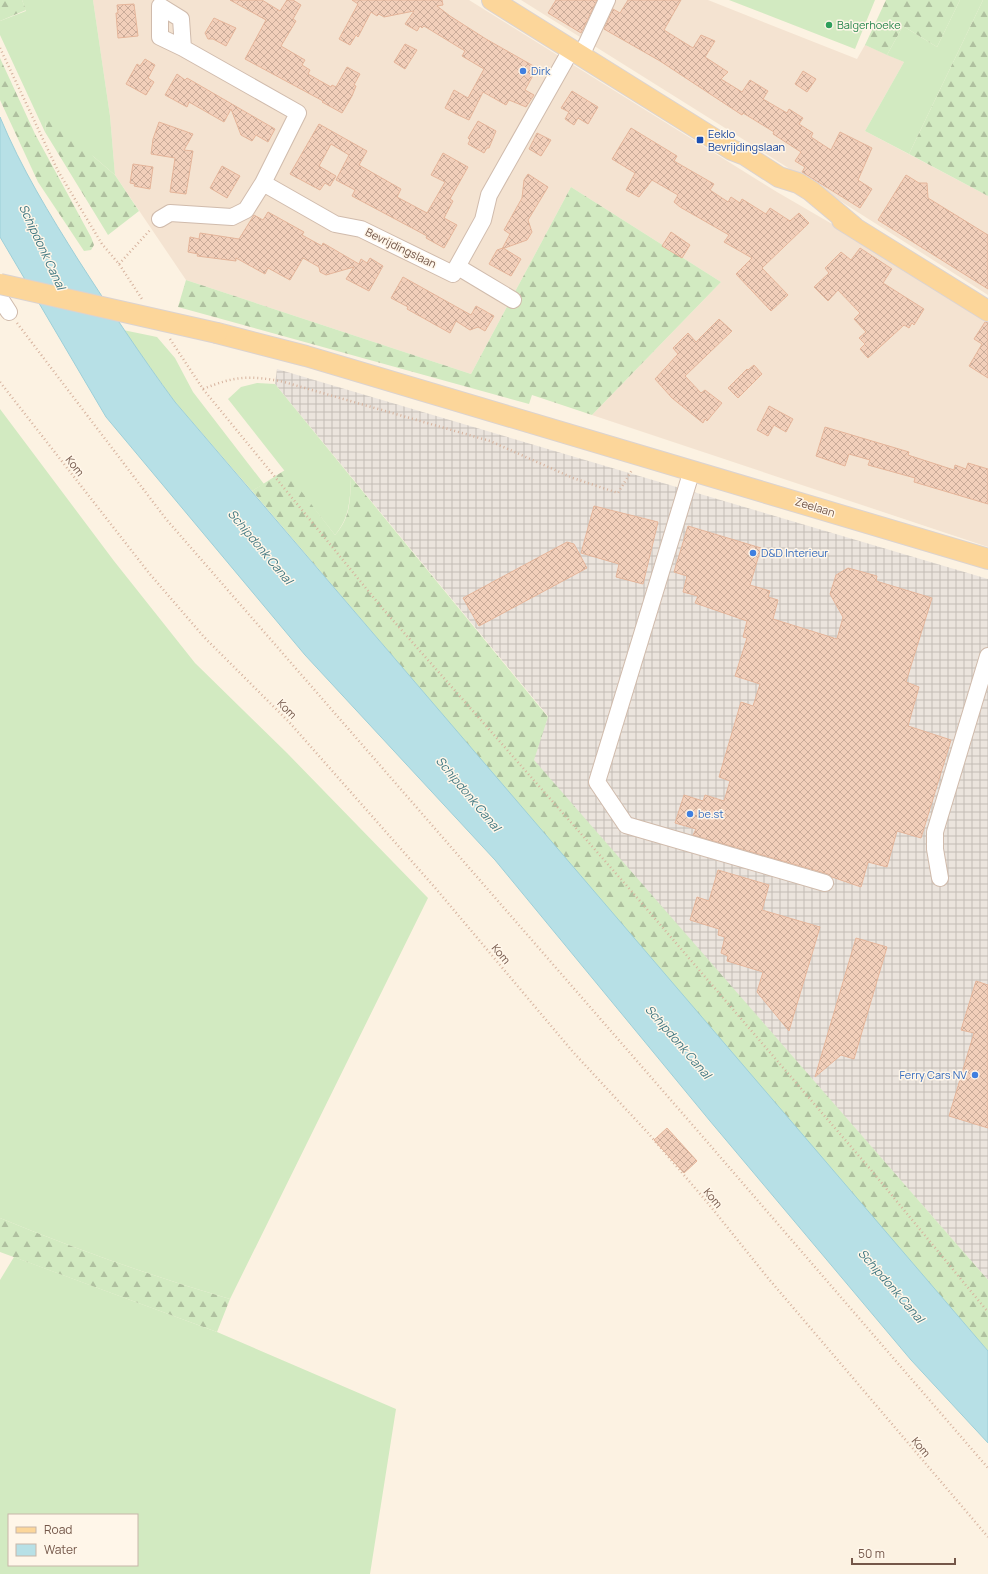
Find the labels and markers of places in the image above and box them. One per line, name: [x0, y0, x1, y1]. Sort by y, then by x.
place label: Balgerhoeke: [837, 17, 901, 32]
marker: Balgerhoeke: [824, 20, 834, 30]
place label: Dirk: [531, 63, 551, 78]
marker: Dirk: [518, 66, 528, 76]
place label: Eeklo Bevrijdingslaan: [708, 126, 785, 154]
marker: Eeklo Bevrijdingslaan: [695, 135, 705, 145]
place label: D&D Interieur: [761, 545, 828, 560]
marker: D&D Interieur: [748, 548, 758, 558]
place label: be.st: [698, 806, 724, 821]
marker: be.st: [685, 809, 695, 819]
place label: Ferry Cars NV: [899, 1067, 967, 1082]
marker: Ferry Cars NV: [970, 1070, 980, 1080]

